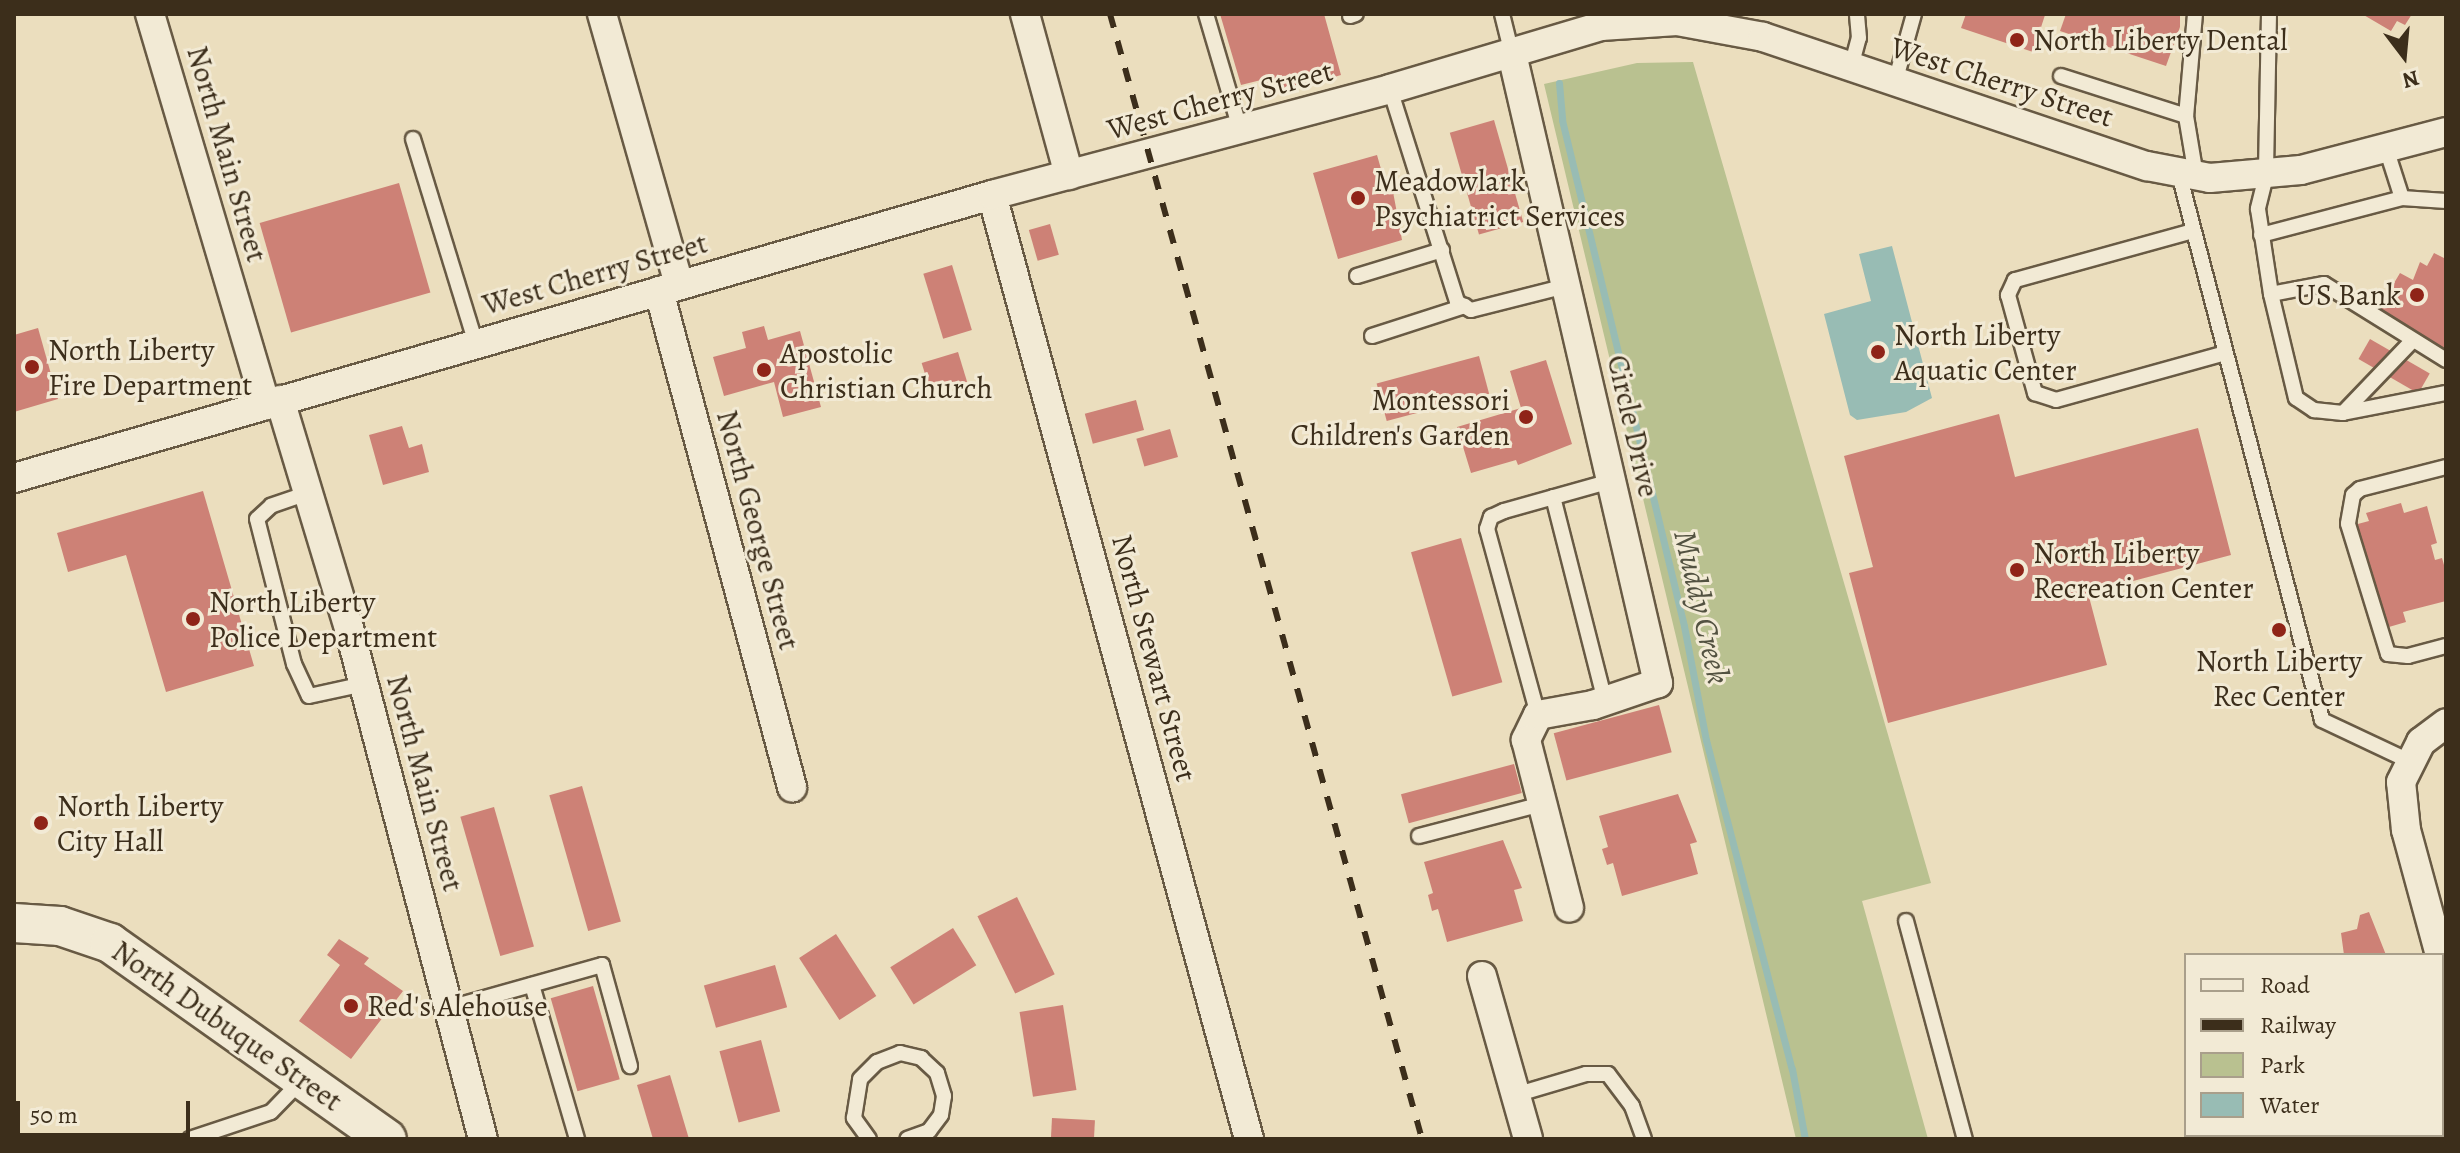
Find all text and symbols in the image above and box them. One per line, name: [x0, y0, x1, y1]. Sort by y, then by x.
north arrow: [2364, 16, 2444, 96]
place label: North Liberty Dental: [2033, 22, 2287, 58]
street label: West Cherry Street: [1886, 29, 2118, 135]
marker: North Liberty Dental: [2008, 31, 2026, 49]
street label: North Main Street: [179, 42, 275, 266]
street label: West Cherry Street: [1103, 53, 1337, 147]
text: N: [2399, 62, 2422, 96]
place label: Meadowlark Psychiatrict Services: [1374, 163, 1625, 234]
marker: Meadowlark Psychiatrict Services: [1349, 189, 1367, 207]
street label: West Cherry Street: [479, 225, 711, 323]
place label: US Bank: [2295, 277, 2401, 313]
marker: US Bank: [2408, 286, 2426, 304]
place label: North Liberty Aquatic Center: [1894, 317, 2077, 388]
place label: North Liberty Fire Department: [48, 332, 252, 402]
place label: Apostolic Christian Church: [780, 335, 992, 406]
marker: North Liberty Aquatic Center: [1869, 343, 1887, 361]
street label: Circle Drive: [1599, 352, 1667, 500]
marker: North Liberty Fire Department: [23, 358, 41, 376]
marker: Apostolic Christian Church: [755, 361, 773, 379]
place label: Montessori Children's Garden: [1290, 382, 1510, 452]
street label: North George Street: [709, 406, 807, 654]
marker: Montessori Children's Garden: [1517, 408, 1535, 426]
water label: Muddy Creek: [1666, 526, 1738, 688]
street label: North Stewart Street: [1104, 531, 1204, 785]
place label: North Liberty Recreation Center: [2033, 535, 2254, 606]
marker: North Liberty Recreation Center: [2008, 561, 2026, 579]
place label: North Liberty Police Department: [209, 584, 437, 654]
marker: North Liberty Police Department: [184, 610, 202, 628]
marker: North Liberty Rec Center: [2270, 621, 2288, 639]
place label: North Liberty Rec Center: [2196, 643, 2362, 714]
street label: North Main Street: [379, 671, 471, 895]
place label: North Liberty City Hall: [57, 788, 223, 858]
marker: North Liberty City Hall: [32, 814, 50, 832]
street label: North Dubuque Street: [105, 933, 349, 1119]
legend: [2184, 953, 2444, 1137]
text: Road: [2260, 969, 2310, 1001]
place label: Red's Alehouse: [367, 988, 548, 1024]
marker: Red's Alehouse: [342, 997, 360, 1015]
text: Railway: [2260, 1009, 2336, 1041]
text: Park: [2260, 1049, 2305, 1081]
scale bar: [20, 1085, 194, 1135]
text: Water: [2260, 1089, 2320, 1121]
text: 50 m: [30, 1099, 78, 1131]

